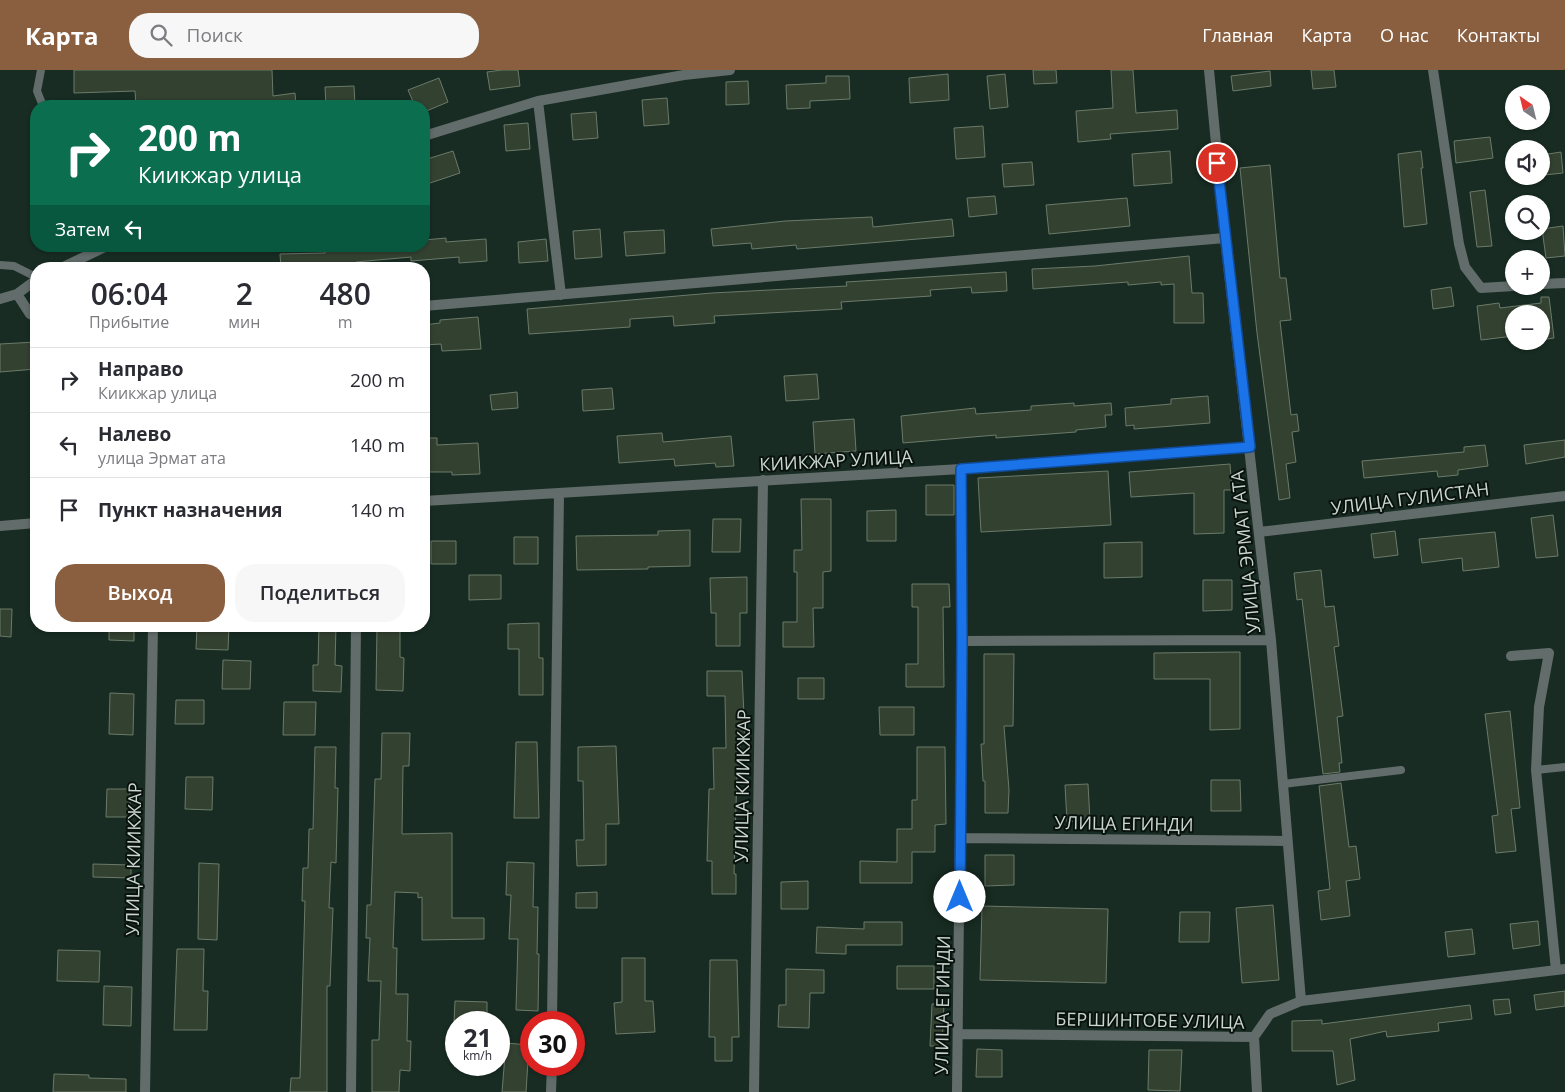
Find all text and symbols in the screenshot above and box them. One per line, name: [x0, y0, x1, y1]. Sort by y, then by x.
search box: [129, 13, 479, 58]
text: Карта: [25, 19, 99, 52]
icon: search: [147, 21, 175, 49]
text: Поиск: [187, 22, 243, 48]
text: Главная: [1202, 23, 1274, 47]
text: Карта: [1302, 23, 1352, 47]
text: О нас: [1380, 23, 1429, 47]
text: Контакты: [1457, 23, 1540, 47]
north arrow: [1505, 85, 1550, 130]
map controls: [1505, 85, 1550, 350]
text: 200 m: [138, 114, 242, 161]
icon: right: [55, 120, 120, 185]
button: sound: [1505, 140, 1550, 185]
pin: [1196, 142, 1238, 184]
icon: arrive: [1203, 149, 1231, 177]
text: Киикжар улица: [138, 159, 302, 189]
button: search: [1505, 195, 1550, 240]
icon: left: [120, 215, 148, 243]
text: Затем: [55, 216, 110, 242]
button: +: [1505, 250, 1550, 295]
text: 06:04: [91, 273, 168, 314]
text: 2: [236, 273, 253, 314]
text: 480: [319, 273, 371, 314]
button: −: [1505, 305, 1550, 350]
text: Прибытие: [89, 311, 169, 333]
text: мин: [228, 311, 260, 333]
text: m: [338, 311, 353, 333]
text: Направо: [98, 356, 184, 382]
icon: right: [55, 366, 83, 394]
text: 200 m: [350, 367, 405, 393]
text: Киикжар улица: [98, 382, 217, 404]
text: Налево: [98, 421, 171, 447]
icon: left: [55, 431, 83, 459]
text: 140 m: [350, 432, 405, 458]
street label: КИИКЖАР УЛИЦА: [759, 444, 914, 476]
text: улица Эрмат ата: [98, 447, 226, 469]
street label: УЛИЦА ЭРМАТ АТА: [1224, 469, 1265, 635]
street label: УЛИЦА ГУЛИСТАН: [1329, 476, 1491, 520]
icon: arrive: [55, 496, 83, 524]
text: Пункт назначения: [98, 497, 283, 523]
text: 140 m: [350, 497, 405, 523]
button: Выход: [55, 564, 225, 622]
button: Поделиться: [235, 564, 405, 622]
street label: УЛИЦА КИИКЖАР: [729, 709, 755, 863]
street label: УЛИЦА КИИКЖАР: [120, 782, 146, 936]
street label: УЛИЦА ЕГИНДИ: [1054, 810, 1194, 836]
position arrow: [933, 870, 985, 922]
street label: УЛИЦА ЕГИНДИ: [929, 935, 955, 1075]
street label: БЕРШИНТОБЕ УЛИЦА: [1055, 1006, 1245, 1034]
speed limit sign: 30: [520, 1011, 585, 1076]
text: 21: [463, 1020, 492, 1054]
text: km/h: [463, 1047, 492, 1064]

